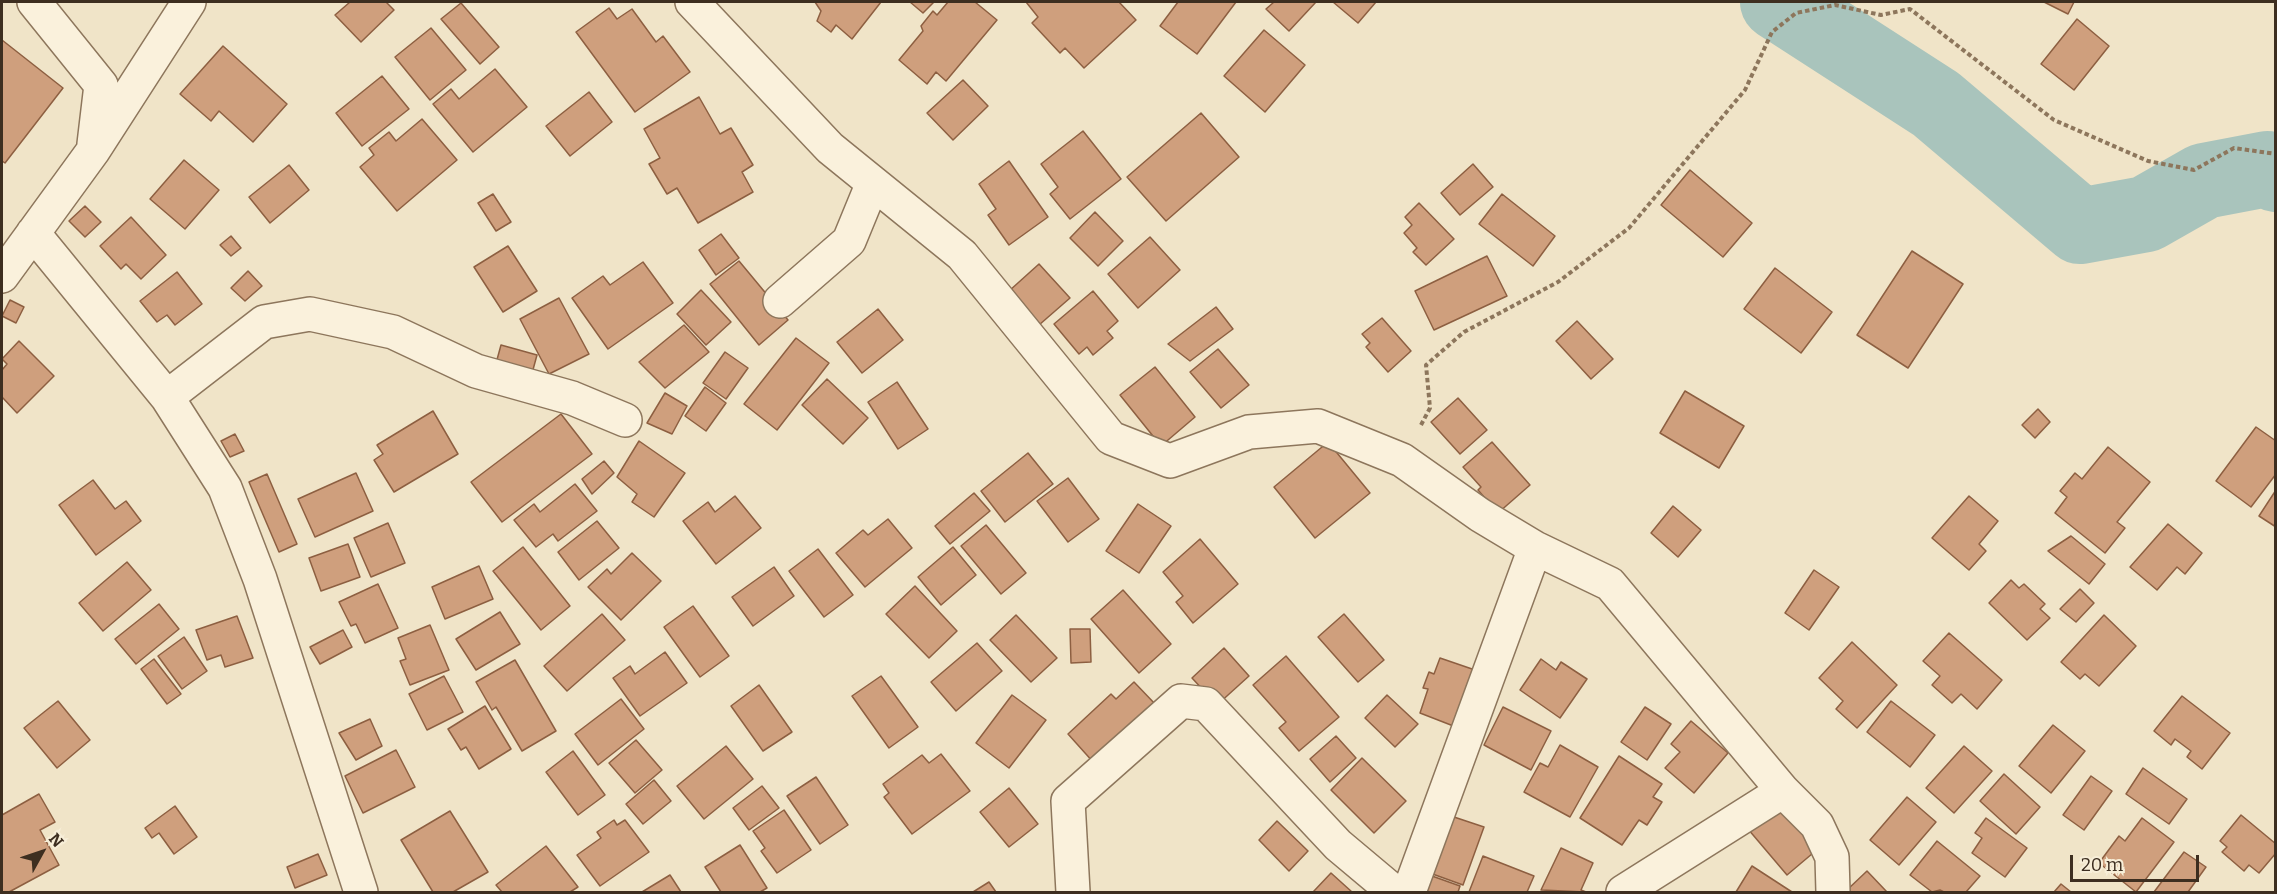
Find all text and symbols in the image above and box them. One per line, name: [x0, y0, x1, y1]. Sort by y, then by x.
north arrow: [12, 822, 72, 882]
text: N: [45, 829, 67, 851]
scale bar: [2073, 843, 2202, 881]
text: 20 m: [2081, 854, 2123, 876]

